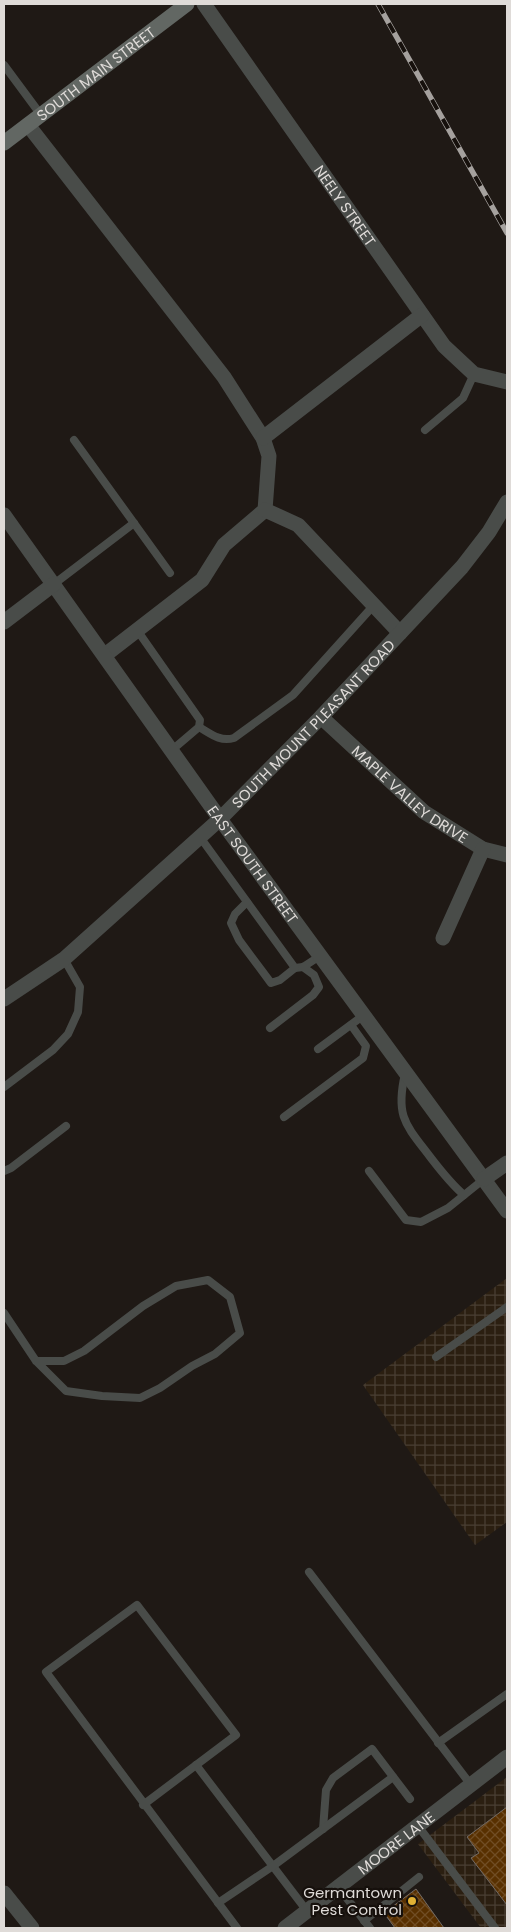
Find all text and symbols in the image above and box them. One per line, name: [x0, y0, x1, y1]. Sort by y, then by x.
street label: SOUTH MAIN STREET: [32, 21, 159, 125]
street label: NEELY STREET: [309, 161, 381, 250]
street label: SOUTH MOUNT PLEASANT ROAD: [226, 635, 399, 812]
street label: MAPLE VALLEY DRIVE: [347, 740, 472, 848]
street label: EAST SOUTH STREET: [203, 801, 303, 928]
street label: MOORE LANE: [353, 1806, 439, 1879]
place label: Germantown Pest Control: [303, 1882, 402, 1920]
marker: Germantown Pest Control: [406, 1895, 418, 1907]

